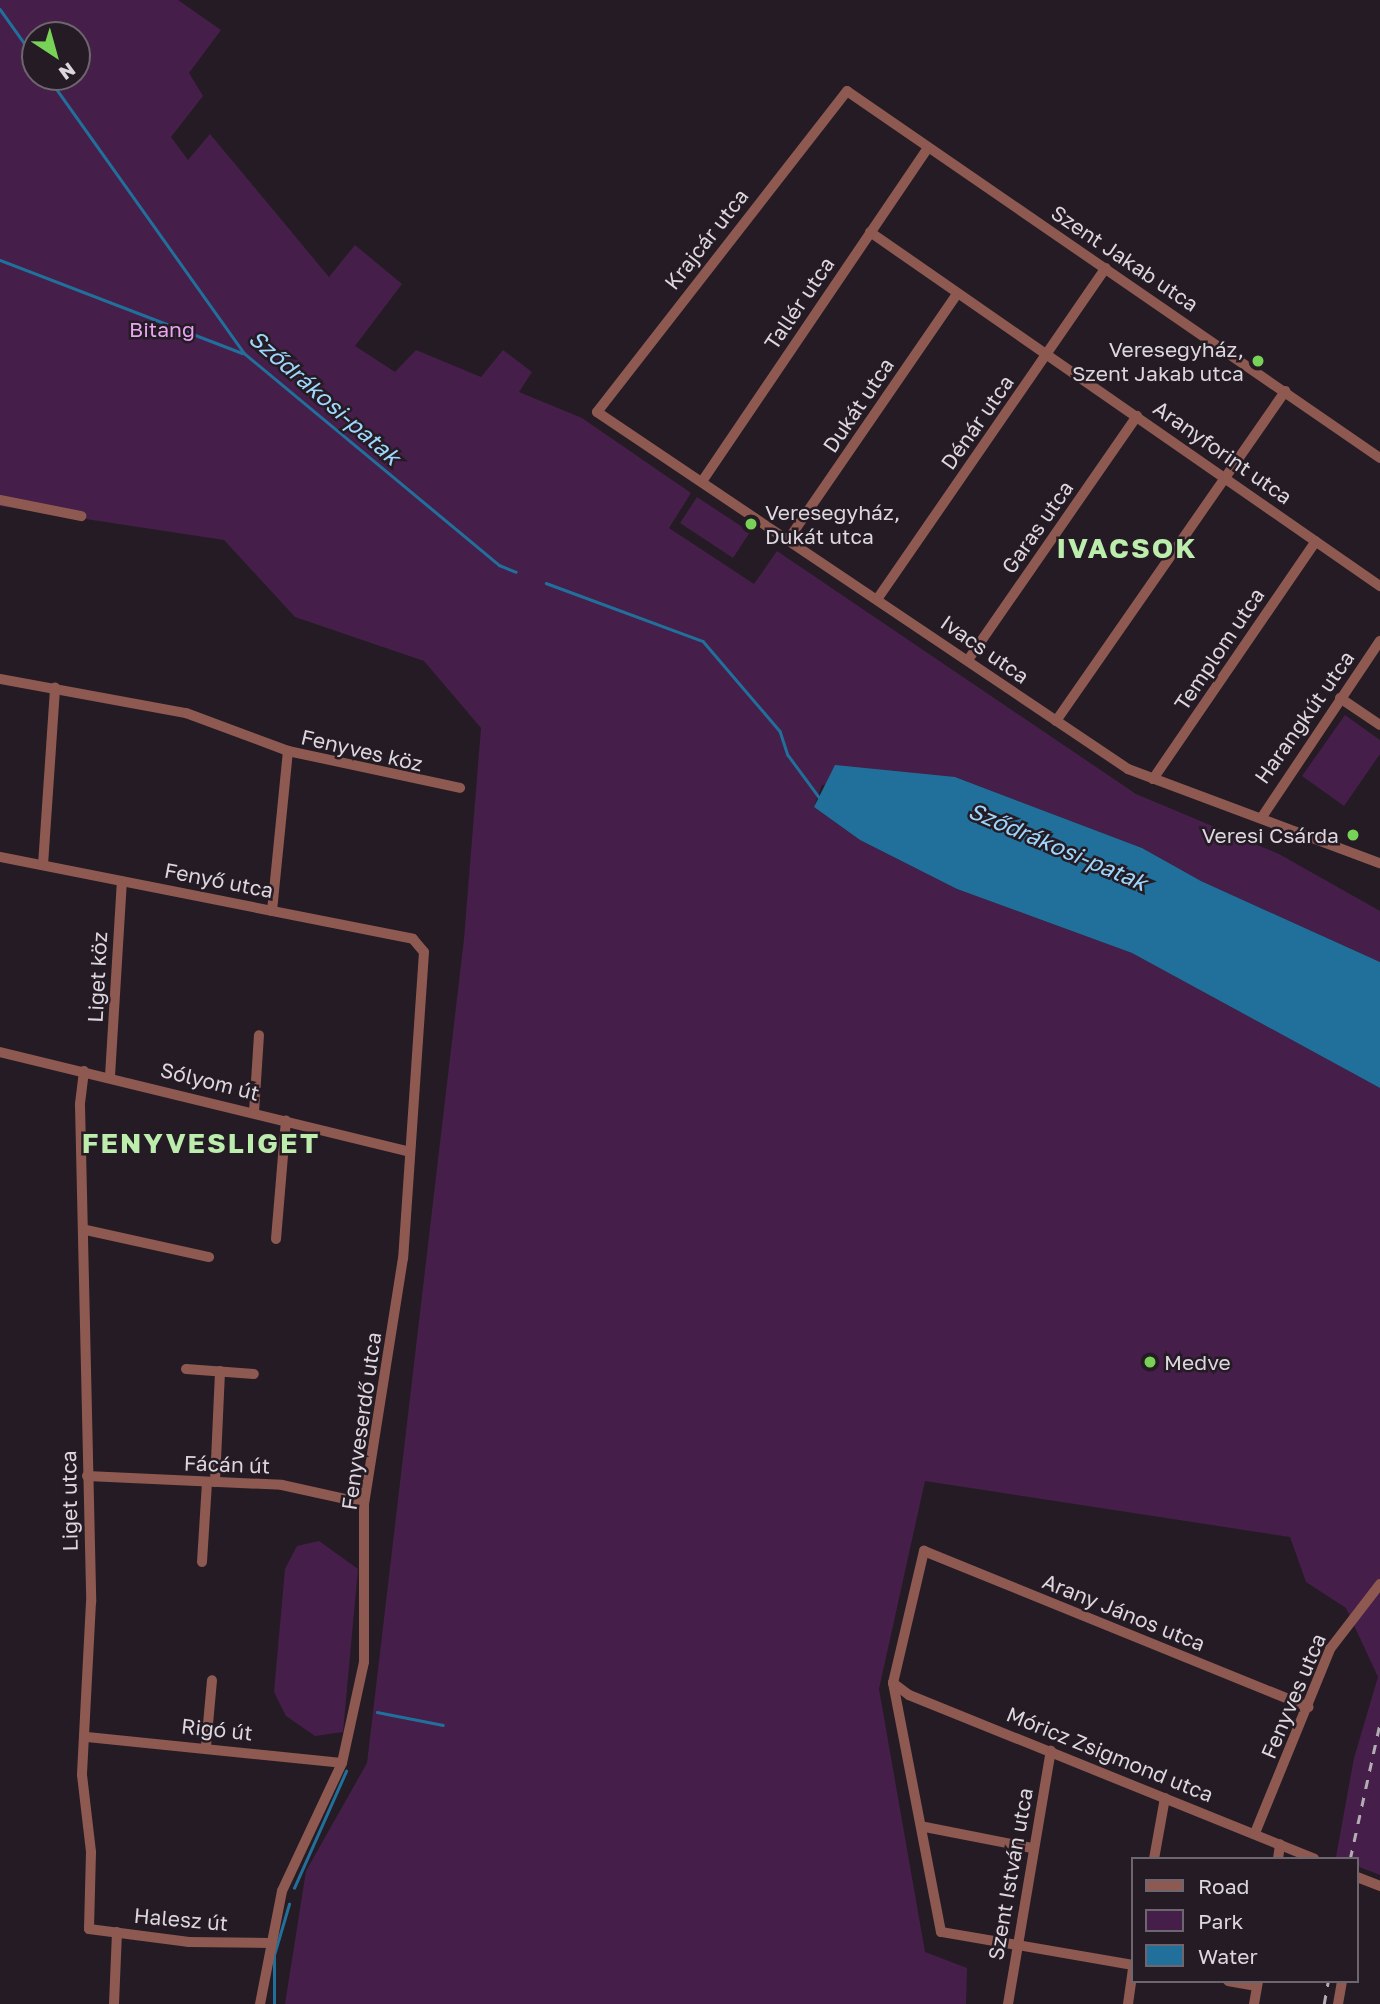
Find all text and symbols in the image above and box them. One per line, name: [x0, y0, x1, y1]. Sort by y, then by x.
north arrow: [21, 21, 91, 91]
text: N: [55, 58, 80, 85]
street label: Krajcár utca: [659, 184, 753, 294]
street label: Szent Jakab utca: [1047, 199, 1203, 317]
street label: Tallér utca: [759, 252, 839, 354]
park label: Bitang: [129, 316, 195, 342]
water label: Sződrákosi-patak: [244, 324, 406, 470]
place label: Veresegyház, Szent Jakab utca: [1072, 336, 1244, 386]
street label: Dukát utca: [817, 353, 899, 457]
marker: Veresegyház, Szent Jakab utca: [1250, 353, 1266, 369]
street label: Dénár utca: [935, 370, 1019, 474]
street label: Aranyforint utca: [1149, 395, 1297, 509]
street label: Garas utca: [996, 476, 1078, 578]
place label: Veresegyház, Dukát utca: [765, 499, 900, 549]
marker: Veresegyház, Dukát utca: [743, 516, 759, 532]
district label: IVACSOK: [1057, 531, 1197, 565]
street label: Templom utca: [1169, 583, 1269, 715]
street label: Ivacs utca: [936, 609, 1034, 689]
street label: Harangkút utca: [1249, 646, 1359, 788]
street label: Fenyves köz: [299, 724, 425, 776]
water label: Sződrákosi-patak: [965, 796, 1151, 896]
place label: Veresi Csárda: [1202, 822, 1339, 848]
marker: Veresi Csárda: [1345, 827, 1361, 843]
street label: Fenyő utca: [162, 857, 276, 903]
street label: Liget köz: [82, 931, 112, 1023]
street label: Sólyom út: [158, 1057, 262, 1105]
district label: FENYVESLIGET: [83, 1126, 319, 1160]
street label: Fenyveserdő utca: [336, 1330, 386, 1512]
place label: Medve: [1164, 1349, 1231, 1375]
marker: Medve: [1142, 1354, 1158, 1370]
street label: Liget utca: [56, 1450, 82, 1552]
street label: Fácán út: [183, 1450, 271, 1478]
street label: Arany János utca: [1039, 1568, 1209, 1656]
street label: Fenyves utca: [1255, 1630, 1331, 1762]
street label: Móricz Zsigmond utca: [1003, 1701, 1217, 1807]
street label: Rigó út: [180, 1713, 254, 1745]
street label: Szent István utca: [982, 1786, 1038, 1962]
legend: [1132, 1857, 1359, 1983]
text: Road: [1198, 1873, 1249, 1899]
street label: Halesz út: [133, 1902, 229, 1936]
text: Park: [1198, 1908, 1243, 1934]
text: Water: [1198, 1943, 1258, 1969]

